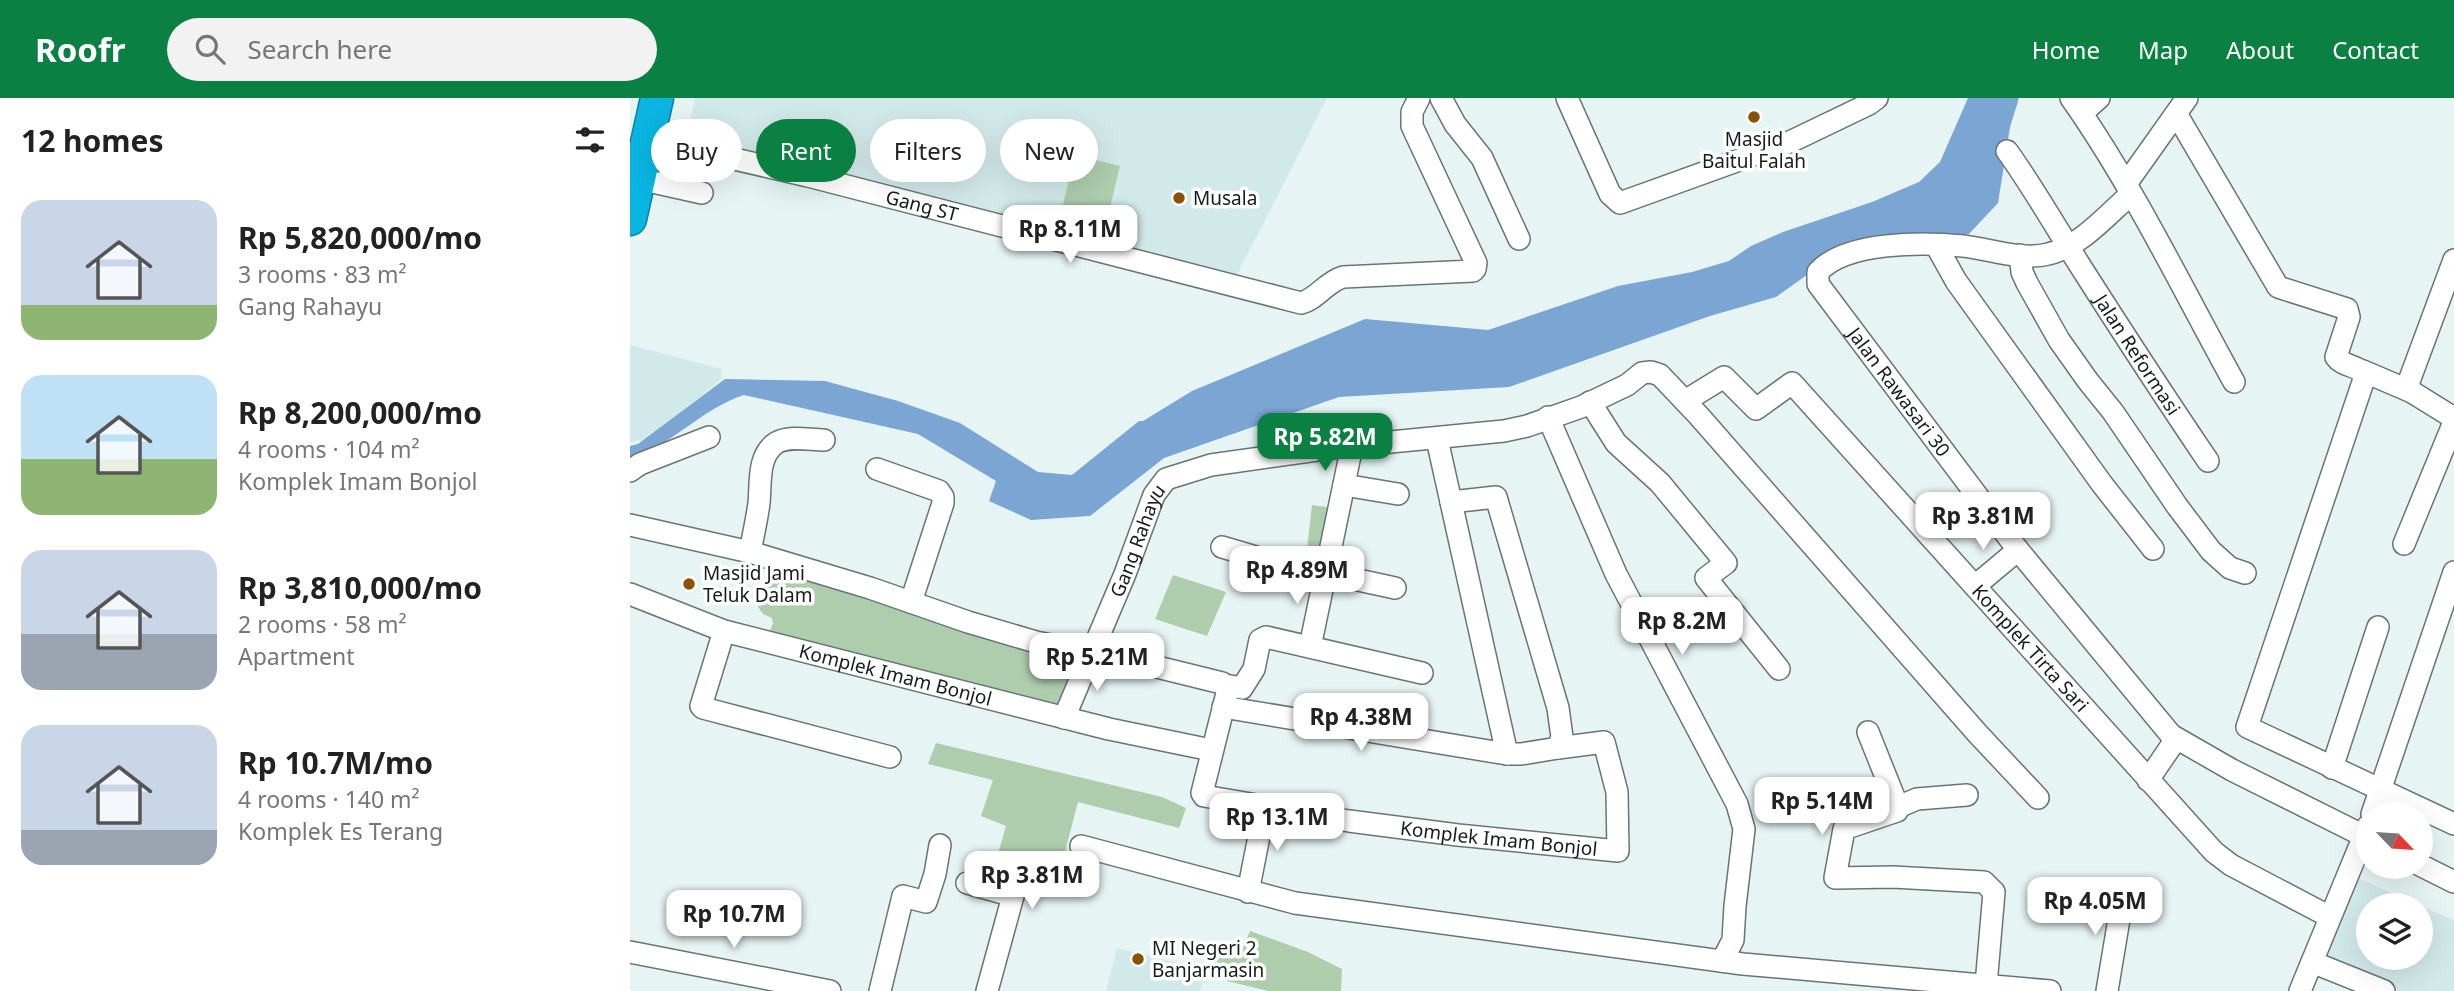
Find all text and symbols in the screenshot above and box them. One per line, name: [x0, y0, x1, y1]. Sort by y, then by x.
search box: [167, 18, 657, 81]
text: Roofr: [35, 27, 125, 72]
icon: search: [191, 30, 229, 68]
text: Search here: [247, 31, 392, 67]
text: Home: [2032, 33, 2100, 66]
text: Map: [2138, 33, 2188, 66]
text: About: [2226, 33, 2294, 66]
text: Contact: [2332, 33, 2419, 66]
marker: Masjid Baitul Falah: [1746, 109, 1762, 125]
chip: Buy: [651, 119, 742, 182]
chip: Rent: [756, 119, 856, 182]
chip: Filters: [870, 119, 986, 182]
chip: New: [1000, 119, 1098, 182]
text: 12 homes: [21, 120, 164, 161]
icon: filters: [571, 121, 609, 159]
place label: Masjid Baitul Falah: [1702, 126, 1806, 174]
street label: Gang ST: [883, 184, 961, 227]
place label: Musala: [1193, 185, 1257, 211]
marker: Musala: [1171, 190, 1187, 206]
pin: Rp 8.11M: [998, 206, 1142, 265]
text: Rp 8.11M: [1018, 212, 1122, 244]
text: Rp 5,820,000/mo: [238, 217, 482, 258]
icon: home: [77, 228, 161, 312]
text: 3 rooms · 83 m²: [238, 258, 407, 290]
street label: Jalan Reformasi: [2088, 288, 2187, 420]
text: Gang Rahayu: [238, 290, 382, 322]
street label: Jalan Rawasari 30: [1841, 320, 1956, 462]
text: Rp 8,200,000/mo: [238, 392, 482, 433]
icon: home: [77, 403, 161, 487]
pin: Rp 5.82M: [1253, 414, 1397, 473]
text: Rp 5.82M: [1273, 420, 1377, 452]
text: 4 rooms · 104 m²: [238, 433, 420, 465]
text: Komplek Imam Bonjol: [238, 465, 478, 497]
street label: Gang Rahayu: [1104, 478, 1171, 601]
pin: Rp 3.81M: [1911, 492, 2055, 552]
text: Rp 3.81M: [1931, 499, 2035, 531]
pin: Rp 4.89M: [1225, 546, 1369, 606]
text: Rp 4.89M: [1245, 553, 1349, 585]
place label: Masjid Jami Teluk Dalam: [703, 560, 813, 608]
text: Rp 3,810,000/mo: [238, 567, 482, 608]
marker: Masjid Jami Teluk Dalam: [681, 576, 697, 592]
icon: home: [77, 578, 161, 662]
street label: Komplek Tirta Sari: [1966, 579, 2095, 717]
pin: Rp 8.2M: [1617, 598, 1747, 657]
text: Rp 8.2M: [1637, 604, 1727, 636]
text: 2 rooms · 58 m²: [238, 608, 407, 640]
pin: Rp 5.21M: [1025, 634, 1169, 693]
street label: Komplek Imam Bonjol: [796, 638, 995, 712]
text: Apartment: [238, 640, 355, 672]
text: Rp 5.21M: [1045, 640, 1149, 672]
pin: Rp 4.38M: [1289, 694, 1433, 753]
text: Rp 4.38M: [1309, 700, 1413, 732]
text: Rp 10.7M/mo: [238, 742, 433, 783]
icon: home: [77, 753, 161, 837]
pin: Rp 5.14M: [1750, 778, 1894, 837]
text: 4 rooms · 140 m²: [238, 783, 420, 815]
text: Rp 5.14M: [1770, 784, 1874, 816]
pin: Rp 13.1M: [1205, 794, 1349, 853]
text: Rp 13.1M: [1225, 800, 1329, 832]
north arrow: [2356, 802, 2432, 878]
map controls: [2356, 802, 2433, 970]
text: Komplek Es Terang: [238, 815, 443, 847]
street label: Komplek Imam Bonjol: [1399, 815, 1599, 862]
pin: Rp 3.81M: [960, 852, 1104, 911]
text: Rp 3.81M: [980, 858, 1084, 890]
pin: Rp 4.05M: [2023, 878, 2167, 937]
text: Rp 4.05M: [2043, 884, 2147, 916]
pin: Rp 10.7M: [662, 890, 806, 950]
button: layers: [2356, 893, 2433, 970]
text: Rp 10.7M: [682, 897, 786, 929]
place label: MI Negeri 2 Banjarmasin: [1152, 935, 1264, 983]
marker: MI Negeri 2 Banjarmasin: [1130, 951, 1146, 967]

